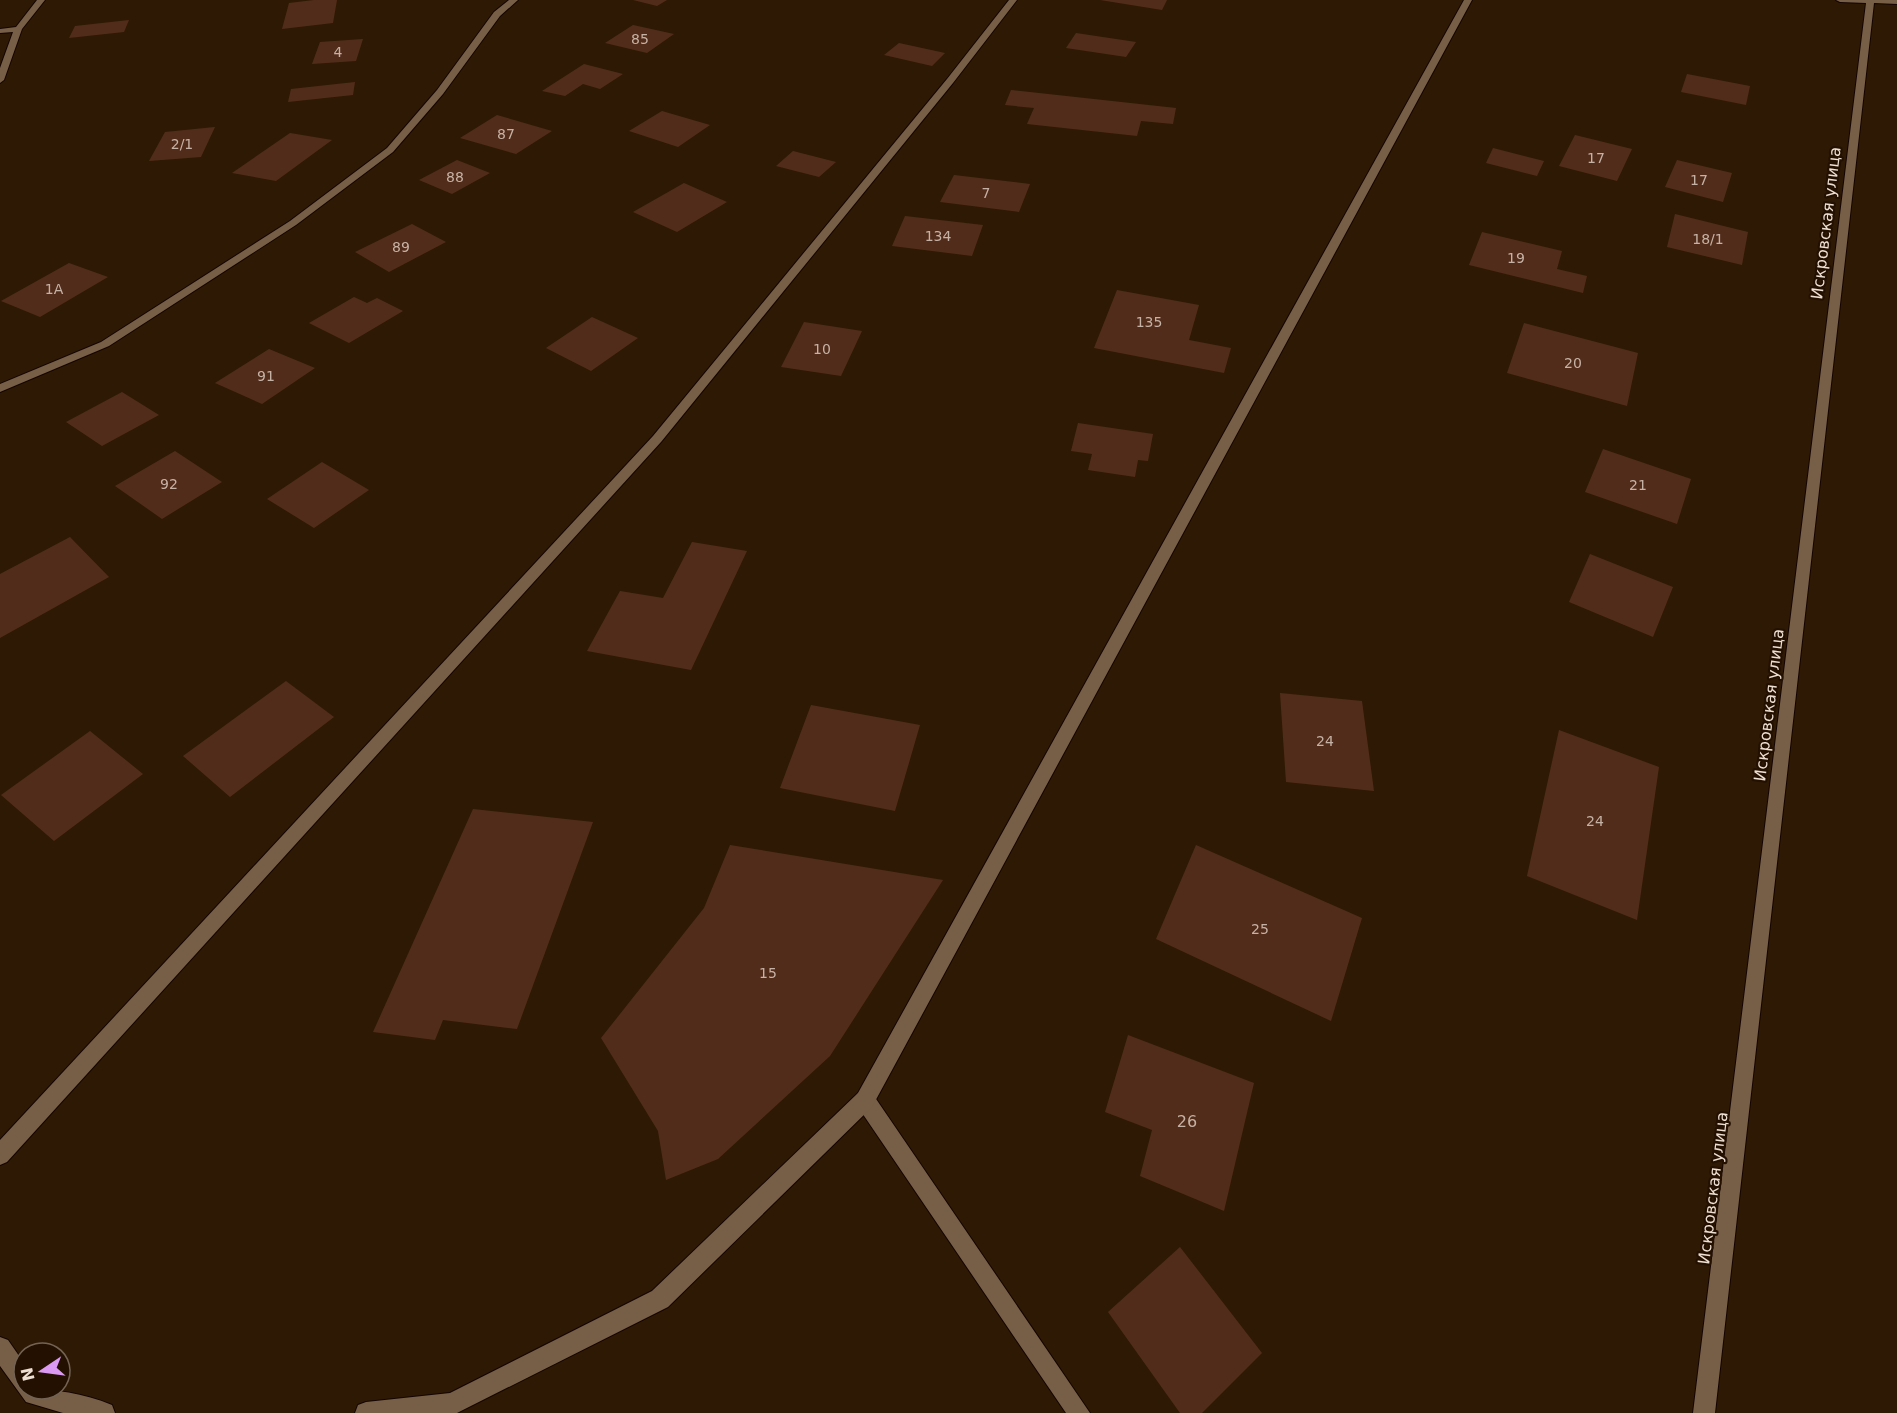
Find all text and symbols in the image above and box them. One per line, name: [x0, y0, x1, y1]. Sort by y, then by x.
house number: 85: [631, 31, 649, 47]
house number: 4: [334, 44, 343, 60]
house number: 87: [497, 126, 515, 142]
house number: 2/1: [171, 136, 193, 152]
street label: Искровская улица: [1807, 146, 1845, 300]
house number: 17: [1587, 150, 1605, 166]
house number: 88: [446, 169, 464, 185]
house number: 17: [1690, 172, 1708, 188]
house number: 7: [982, 185, 990, 201]
house number: 134: [925, 228, 951, 244]
house number: 18/1: [1692, 231, 1724, 247]
house number: 89: [392, 239, 410, 255]
house number: 19: [1507, 250, 1525, 266]
house number: 1А: [45, 281, 64, 297]
house number: 135: [1136, 314, 1162, 330]
house number: 10: [813, 341, 831, 357]
house number: 20: [1564, 355, 1582, 371]
house number: 91: [257, 368, 275, 384]
house number: 92: [160, 476, 178, 492]
house number: 21: [1629, 477, 1647, 493]
street label: Искровская улица: [1750, 628, 1788, 782]
house number: 24: [1316, 733, 1334, 749]
house number: 24: [1586, 813, 1604, 829]
house number: 25: [1251, 921, 1269, 937]
house number: 15: [759, 965, 777, 981]
street label: Искровская улица: [1694, 1111, 1732, 1265]
house number: 26: [1177, 1112, 1197, 1131]
north arrow: [12, 1341, 72, 1401]
text: N: [17, 1366, 39, 1383]

